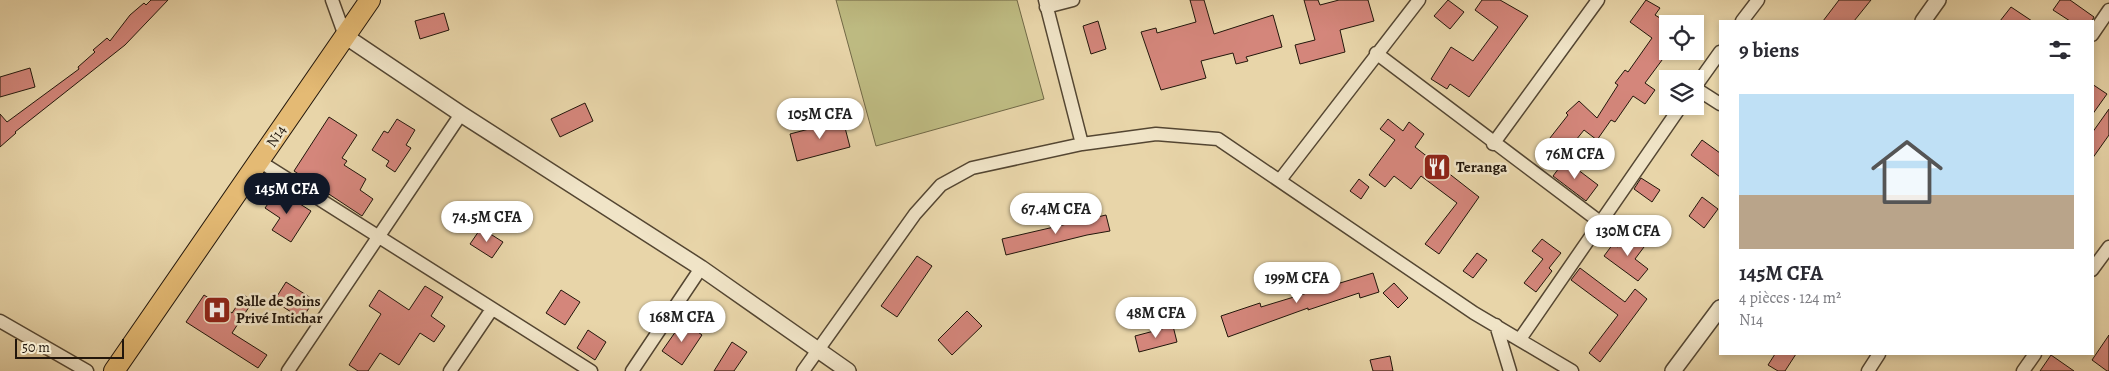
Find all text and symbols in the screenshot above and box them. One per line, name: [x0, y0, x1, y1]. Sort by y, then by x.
map controls: [1659, 15, 1704, 115]
button: locate: [1659, 15, 1704, 60]
text: 9 biens: [1739, 36, 1799, 64]
icon: filters: [2046, 36, 2074, 64]
button: layers: [1659, 70, 1704, 115]
pin: 105M CFA: [768, 98, 872, 140]
text: 105M CFA: [788, 103, 852, 125]
street label: N14: [261, 121, 291, 151]
icon: home: [1862, 127, 1952, 217]
pin: 76M CFA: [1529, 138, 1621, 180]
text: 76M CFA: [1546, 143, 1604, 165]
restaurant icon: Teranga: [1422, 152, 1452, 182]
place label: Teranga: [1456, 157, 1508, 177]
pin: 145M CFA: [235, 172, 339, 215]
text: 145M CFA: [255, 178, 319, 200]
pin: 67.4M CFA: [999, 192, 1113, 235]
text: 67.4M CFA: [1021, 198, 1091, 220]
pin: 74.5M CFA: [430, 200, 544, 243]
text: 74.5M CFA: [452, 206, 522, 228]
pin: 130M CFA: [1576, 214, 1680, 257]
text: 130M CFA: [1596, 220, 1660, 242]
text: 145M CFA: [1739, 259, 1823, 287]
pin: 199M CFA: [1245, 262, 1349, 304]
text: 199M CFA: [1265, 267, 1329, 289]
text: 4 pièces · 124 m²: [1739, 287, 1841, 309]
place label: Salle de Soins Privé Intichar: [236, 291, 323, 328]
hospital icon: Salle de Soins Privé Intichar: [202, 295, 232, 325]
pin: 48M CFA: [1110, 296, 1202, 339]
pin: 168M CFA: [630, 300, 734, 343]
text: 48M CFA: [1126, 302, 1186, 324]
text: 168M CFA: [650, 306, 714, 328]
text: N14: [1739, 309, 1763, 331]
scale bar: [15, 336, 124, 359]
text: 50 m: [22, 338, 50, 357]

